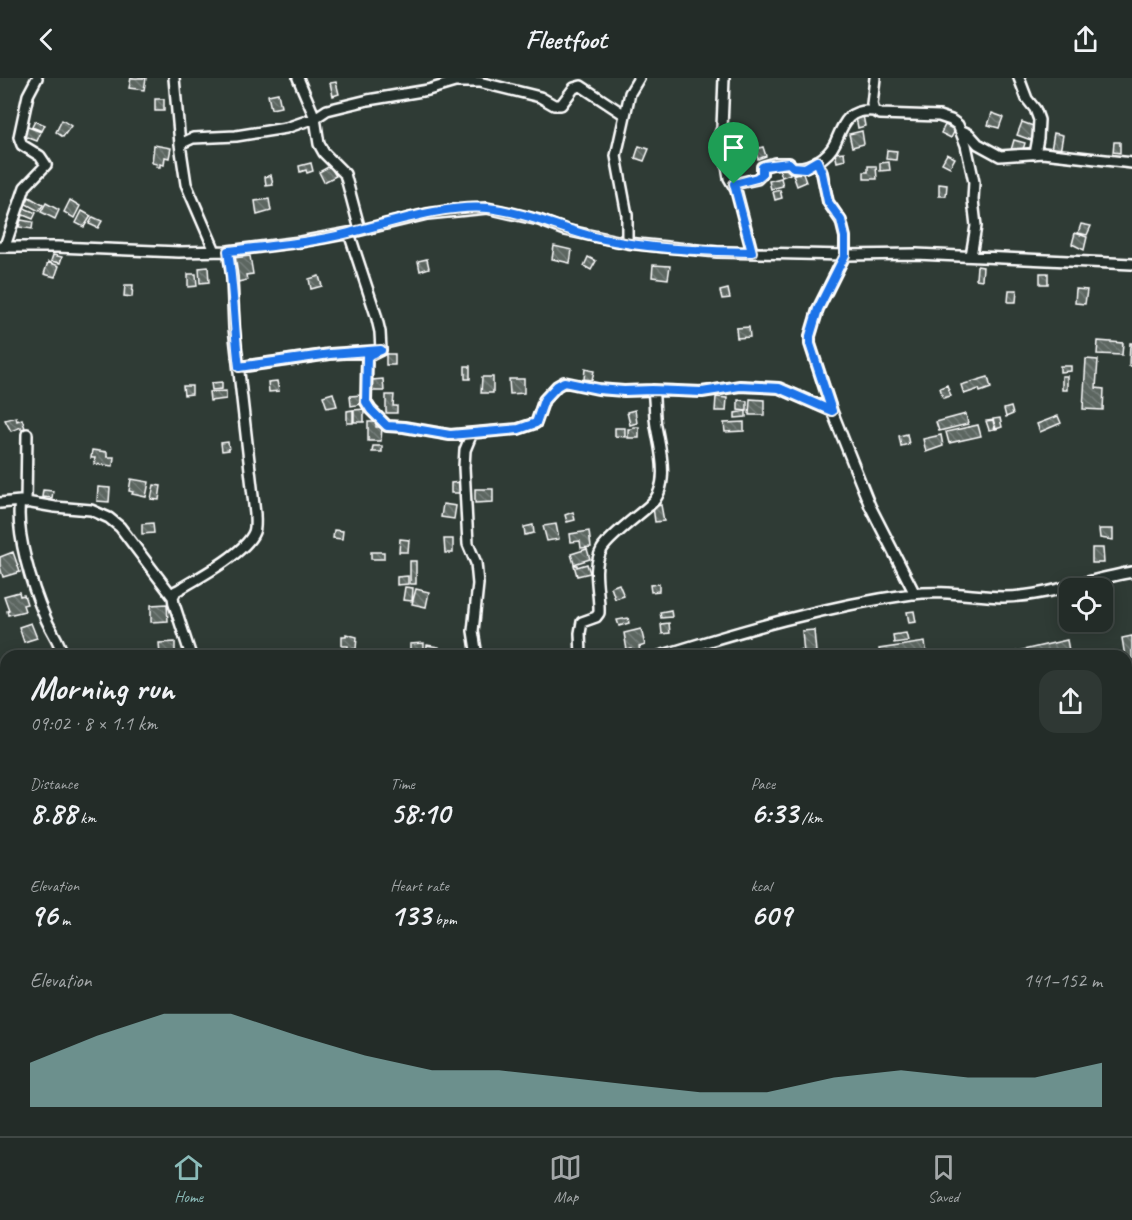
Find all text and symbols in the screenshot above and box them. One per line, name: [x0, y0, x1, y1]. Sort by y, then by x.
text: Fleetfoot: [525, 22, 607, 56]
icon: back: [30, 23, 63, 56]
icon: share: [1069, 23, 1102, 56]
pin: [708, 122, 759, 184]
icon: arrive: [717, 131, 750, 164]
map controls: [1059, 578, 1113, 632]
button: locate: [1059, 578, 1113, 632]
text: Morning run: [30, 667, 174, 709]
button: share: [1039, 670, 1102, 733]
text: 09:02 · 8 × 1.1 km: [30, 711, 157, 736]
text: Distance: [30, 774, 78, 794]
text: Time: [390, 774, 415, 794]
text: Pace: [751, 774, 775, 794]
text: 8.88: [30, 794, 76, 832]
text: 58:10: [390, 794, 450, 832]
text: 6:33: [751, 794, 798, 832]
text: km: [76, 808, 96, 828]
text: /km: [798, 808, 823, 828]
text: Elevation: [30, 876, 79, 896]
text: Heart rate: [390, 876, 449, 896]
text: kcal: [751, 876, 772, 896]
text: 96: [30, 896, 57, 934]
text: 133: [390, 896, 431, 934]
text: 609: [751, 896, 791, 934]
text: m: [57, 910, 70, 930]
text: bpm: [431, 910, 457, 930]
text: Elevation: [30, 968, 92, 993]
text: 141–152 m: [1023, 968, 1102, 993]
tab: Home: [172, 1151, 205, 1207]
tab: Map: [549, 1151, 582, 1207]
tab: Saved: [927, 1151, 960, 1207]

